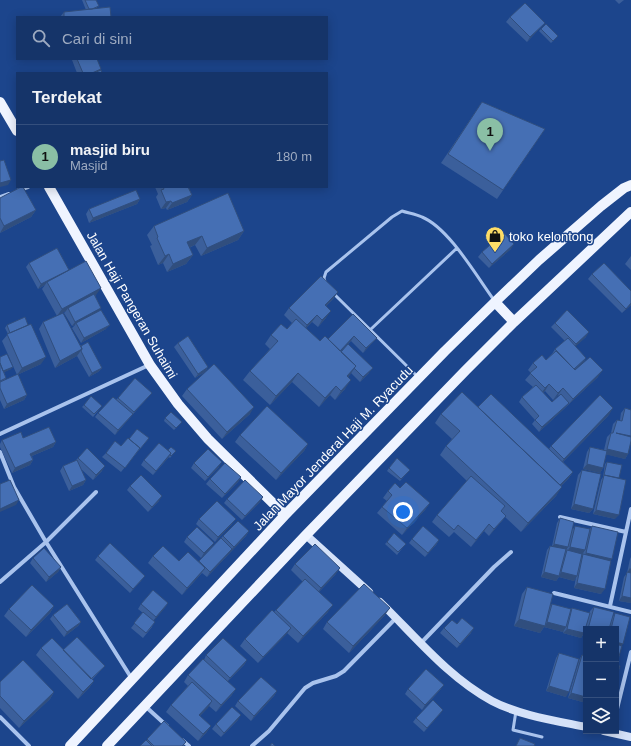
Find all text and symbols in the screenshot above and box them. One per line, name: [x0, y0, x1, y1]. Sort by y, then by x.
search box: [16, 16, 328, 60]
icon: search: [30, 27, 52, 49]
text: Cari di sini: [62, 30, 132, 47]
text: Terdekat: [32, 88, 102, 107]
pin: 1: [477, 118, 503, 151]
text: masjid biru: [70, 141, 150, 158]
text: 1: [41, 149, 49, 164]
text: 180 m: [276, 149, 312, 164]
text: Masjid: [70, 158, 108, 173]
shop icon: toko kelontong: [484, 225, 506, 253]
street label: Jalan Haji Pangeran Suhaimi: [84, 229, 180, 381]
place label: toko kelontong: [509, 229, 594, 244]
street label: Jalan Mayor Jenderal Haji M. Ryacudu: [250, 362, 416, 534]
your location: [393, 502, 413, 522]
map controls: [583, 626, 619, 734]
button: +: [583, 626, 619, 662]
button: −: [583, 662, 619, 698]
button: layers: [583, 698, 619, 734]

